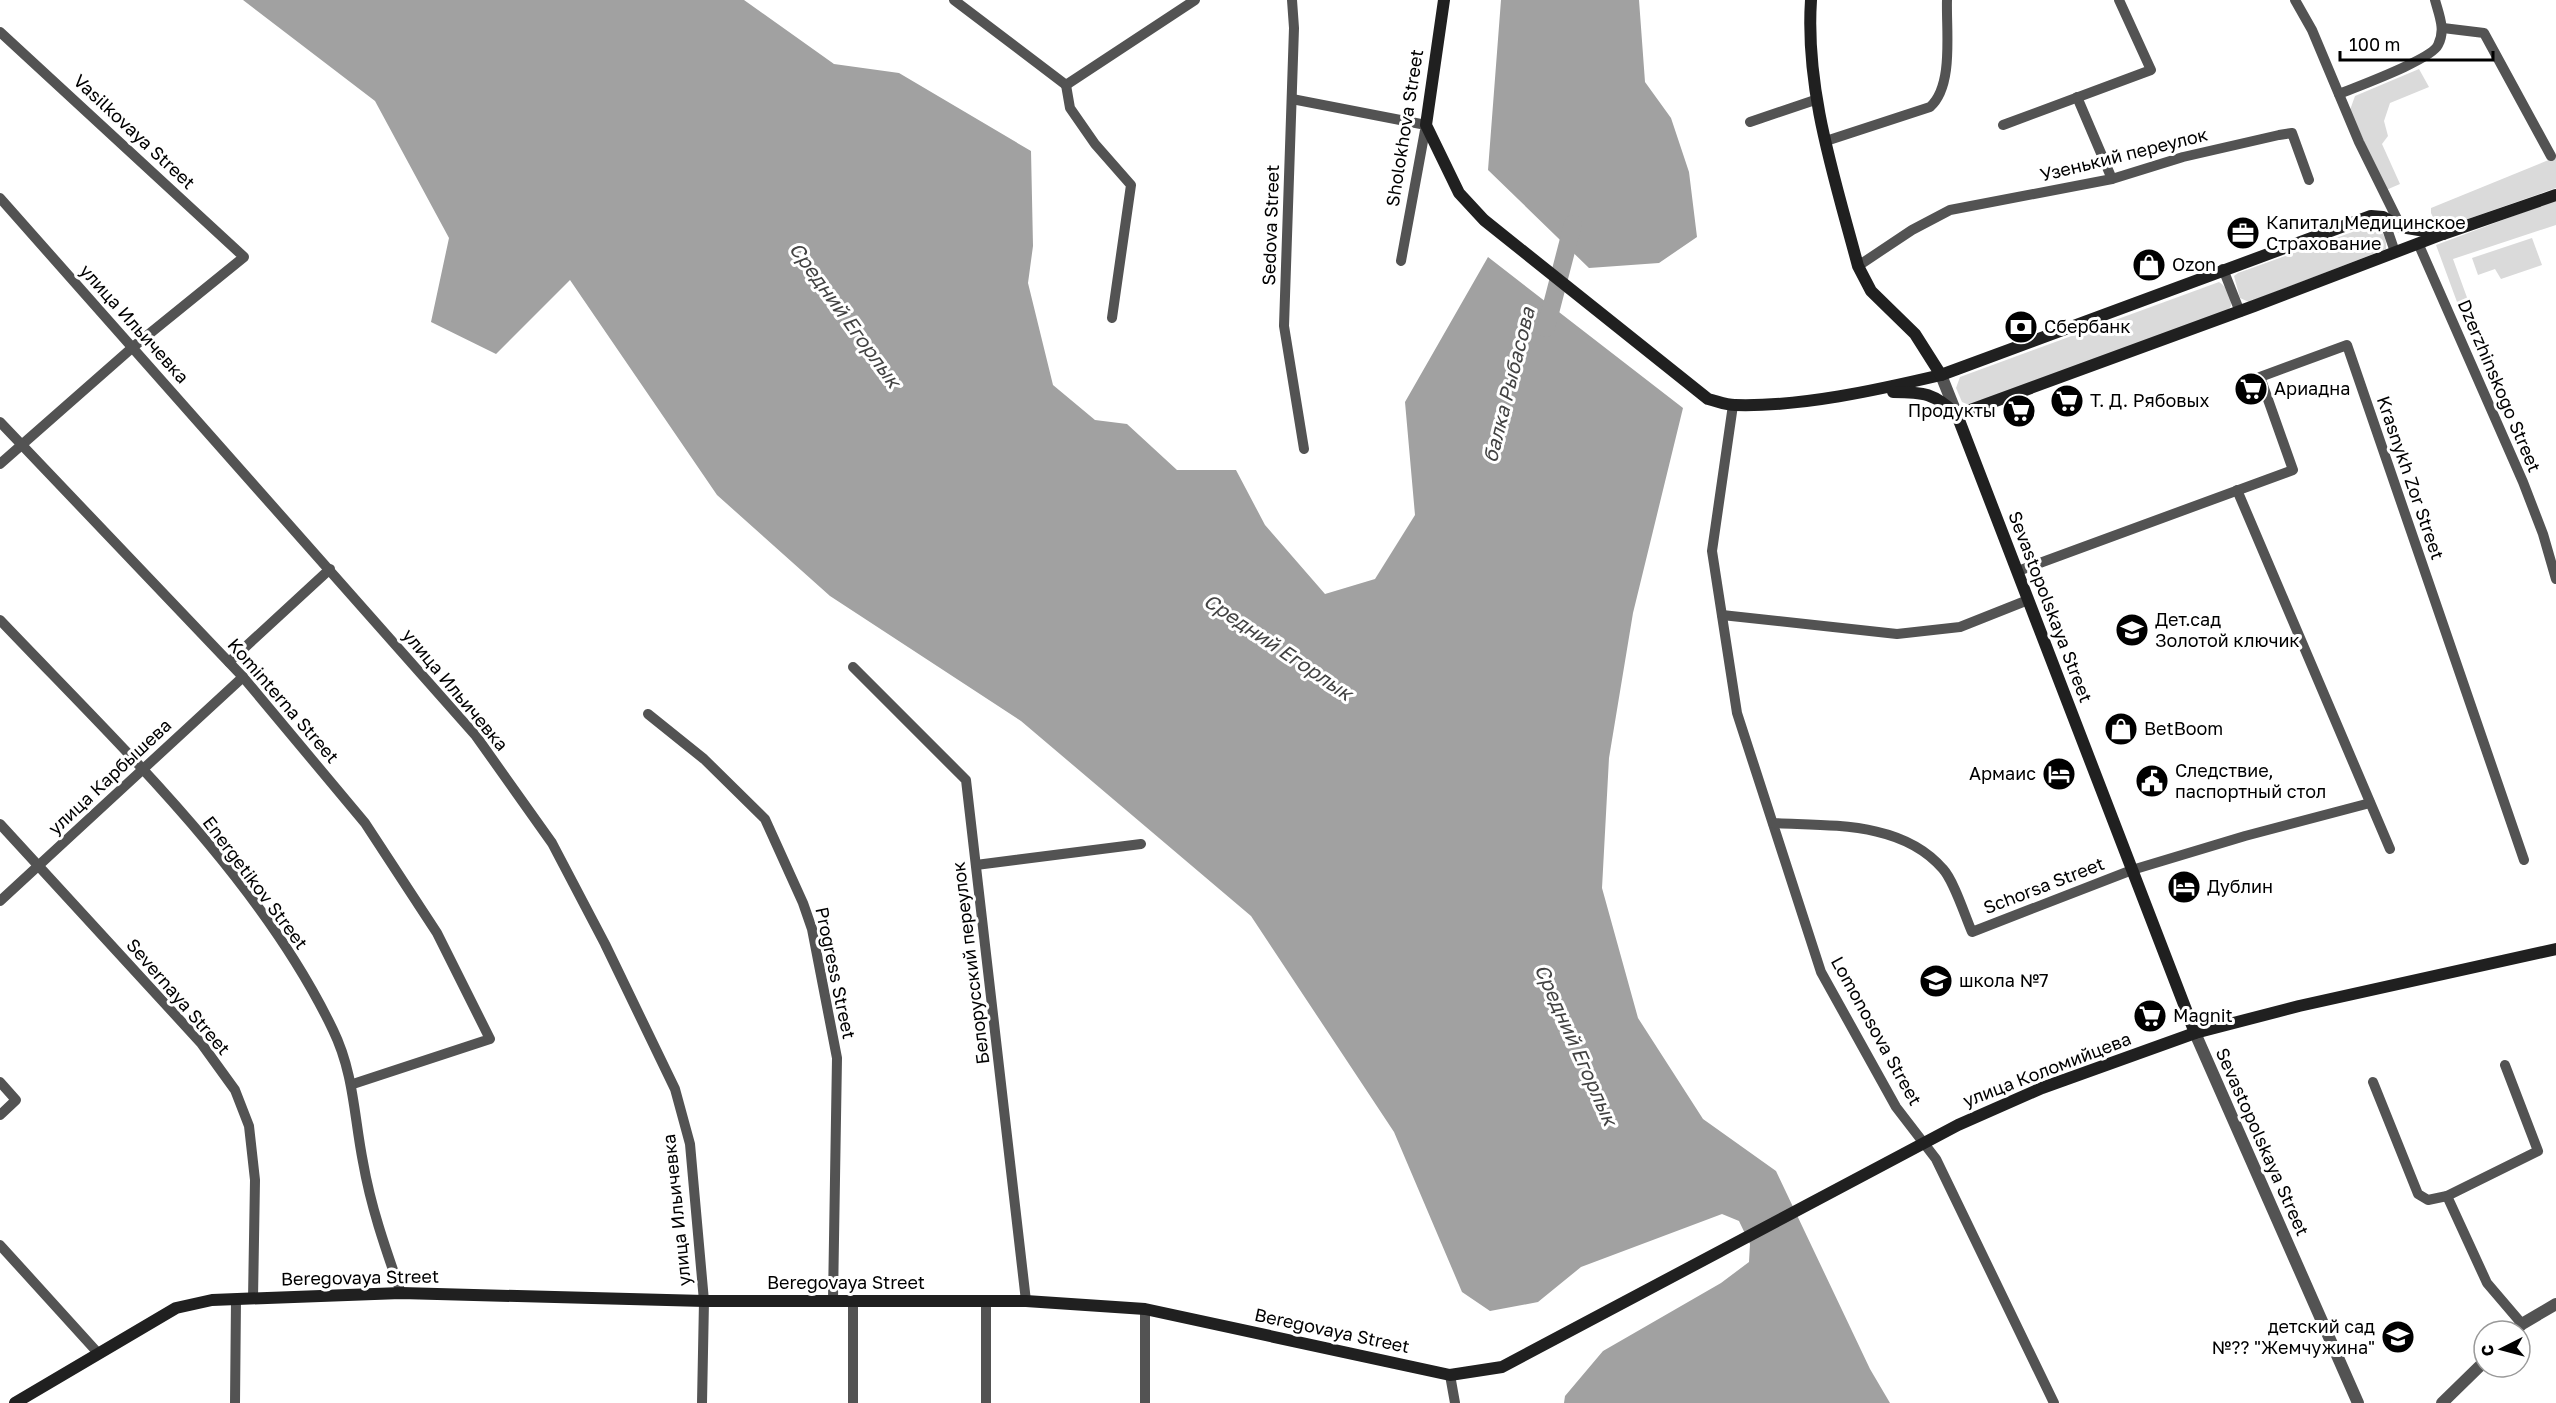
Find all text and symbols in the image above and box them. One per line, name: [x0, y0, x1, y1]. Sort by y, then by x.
scale bar: [2340, 24, 2493, 62]
text: 100 m: [2349, 33, 2400, 55]
street label: Sholokhova Street: [1381, 48, 1427, 208]
street label: Vasilkovaya Street: [69, 69, 200, 193]
street label: Узенький переулок: [2038, 123, 2210, 185]
street label: Sedova Street: [1257, 164, 1283, 286]
place label: Капитал Медицинское Страхование: [2266, 211, 2466, 254]
office icon: Капитал Медицинское Страхование: [2225, 215, 2261, 251]
water label: Средний Егорлык: [785, 237, 908, 394]
shop icon: Ozon: [2131, 247, 2167, 283]
place label: Ozon: [2172, 253, 2216, 275]
street label: улица Ильичевка: [75, 259, 194, 387]
street label: Dzerzhinskogo Street: [2454, 296, 2546, 475]
water label: балка Рыбасова: [1477, 304, 1539, 465]
bank icon: Сбербанк: [2003, 309, 2039, 345]
place label: Сбербанк: [2044, 315, 2131, 337]
supermarket icon: Ариадна: [2233, 371, 2269, 407]
place label: Ариадна: [2274, 377, 2350, 399]
supermarket icon: Т. Д. Рябовых: [2049, 383, 2085, 419]
place label: Т. Д. Рябовых: [2090, 389, 2210, 411]
supermarket icon: Продукты: [2001, 393, 2037, 429]
street label: Krasnykh Zor Street: [2373, 393, 2449, 562]
place label: Продукты: [1908, 399, 1996, 421]
street label: Sevastopolskaya Street: [2004, 508, 2098, 705]
water label: Средний Егорлык: [1200, 588, 1360, 706]
place label: Дет.сад Золотой ключик: [2155, 608, 2300, 651]
school or university icon: Дет.сад Золотой ключик: [2114, 612, 2150, 648]
street label: улица Ильичевка: [398, 624, 513, 755]
street label: Kominterna Street: [224, 633, 344, 767]
shop icon: BetBoom: [2103, 711, 2139, 747]
street label: улица Карбышева: [43, 714, 175, 839]
place label: BetBoom: [2144, 717, 2223, 739]
hotel icon: Армаис: [2041, 756, 2077, 792]
place label: Следствие, паспортный стол: [2175, 759, 2326, 802]
place label: Армаис: [1969, 762, 2036, 784]
public building icon: Следствие, паспортный стол: [2134, 763, 2170, 799]
street label: Energetikov Street: [199, 811, 313, 953]
street label: Schorsa Street: [1980, 852, 2107, 918]
street label: Белорусский переулок: [947, 860, 993, 1066]
hotel icon: Дублин: [2166, 869, 2202, 905]
place label: Дублин: [2207, 875, 2273, 897]
street label: Progress Street: [811, 905, 861, 1041]
street label: Severnaya Street: [122, 934, 235, 1059]
street label: Lomonosova Street: [1827, 952, 1927, 1109]
water label: Средний Егорлык: [1531, 960, 1624, 1131]
school or university icon: школа №7: [1918, 963, 1954, 999]
place label: школа №7: [1959, 969, 2049, 991]
supermarket icon: Magnit: [2132, 998, 2168, 1034]
place label: Magnit: [2173, 1004, 2233, 1026]
street label: улица Коломийцева: [1959, 1027, 2134, 1111]
street label: Sevastopolskaya Street: [2212, 1044, 2314, 1239]
street label: улица Ильичевка: [657, 1133, 695, 1287]
street label: Beregovaya Street: [281, 1265, 439, 1289]
street label: Beregovaya Street: [767, 1271, 925, 1293]
street label: Beregovaya Street: [1253, 1303, 1412, 1357]
place label: детский сад №?? "Жемчужина": [2211, 1315, 2375, 1358]
school or university icon: детский сад №?? "Жемчужина": [2380, 1319, 2416, 1355]
north arrow: [2472, 1319, 2532, 1379]
text: С: [2477, 1344, 2498, 1357]

